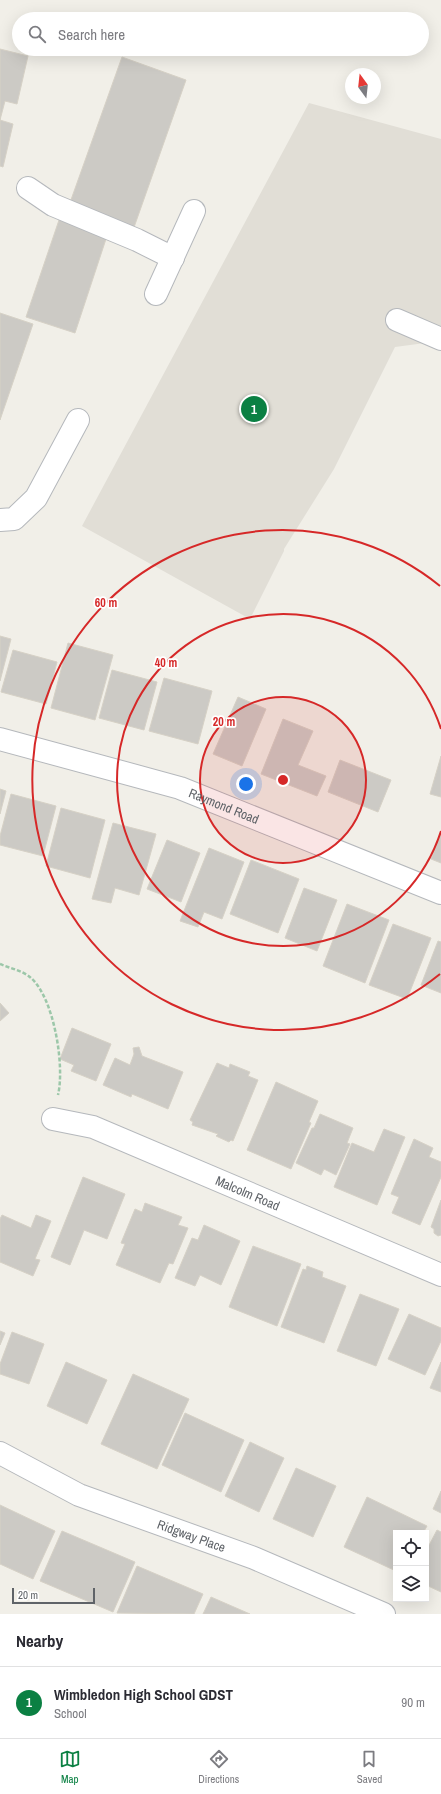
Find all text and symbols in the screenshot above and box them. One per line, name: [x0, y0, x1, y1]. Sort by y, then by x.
search box: [12, 12, 429, 56]
icon: search: [26, 23, 48, 45]
text: Search here: [58, 24, 125, 45]
north arrow: [345, 68, 381, 104]
pin: 1: [241, 394, 267, 424]
text: 60 m: [95, 595, 117, 611]
text: 40 m: [155, 655, 177, 671]
text: 20 m: [213, 714, 235, 730]
centre of rings: [276, 773, 290, 787]
your location: [236, 774, 256, 794]
street label: Raymond Road: [186, 784, 261, 828]
street label: Malcolm Road: [213, 1172, 282, 1214]
street label: Ridgway Place: [155, 1516, 228, 1556]
map controls: [393, 1530, 429, 1602]
button: locate: [393, 1530, 429, 1566]
button: layers: [393, 1566, 429, 1602]
scale bar: [12, 1586, 95, 1605]
text: 20 m: [18, 1588, 38, 1602]
text: Nearby: [16, 1629, 63, 1652]
text: Wimbledon High School GDST: [54, 1684, 233, 1705]
text: 1: [26, 1694, 32, 1711]
text: 90 m: [401, 1694, 425, 1711]
text: School: [54, 1705, 87, 1722]
tab: Map: [59, 1748, 81, 1786]
tab: Directions: [198, 1748, 239, 1786]
tab: Saved: [357, 1748, 382, 1786]

